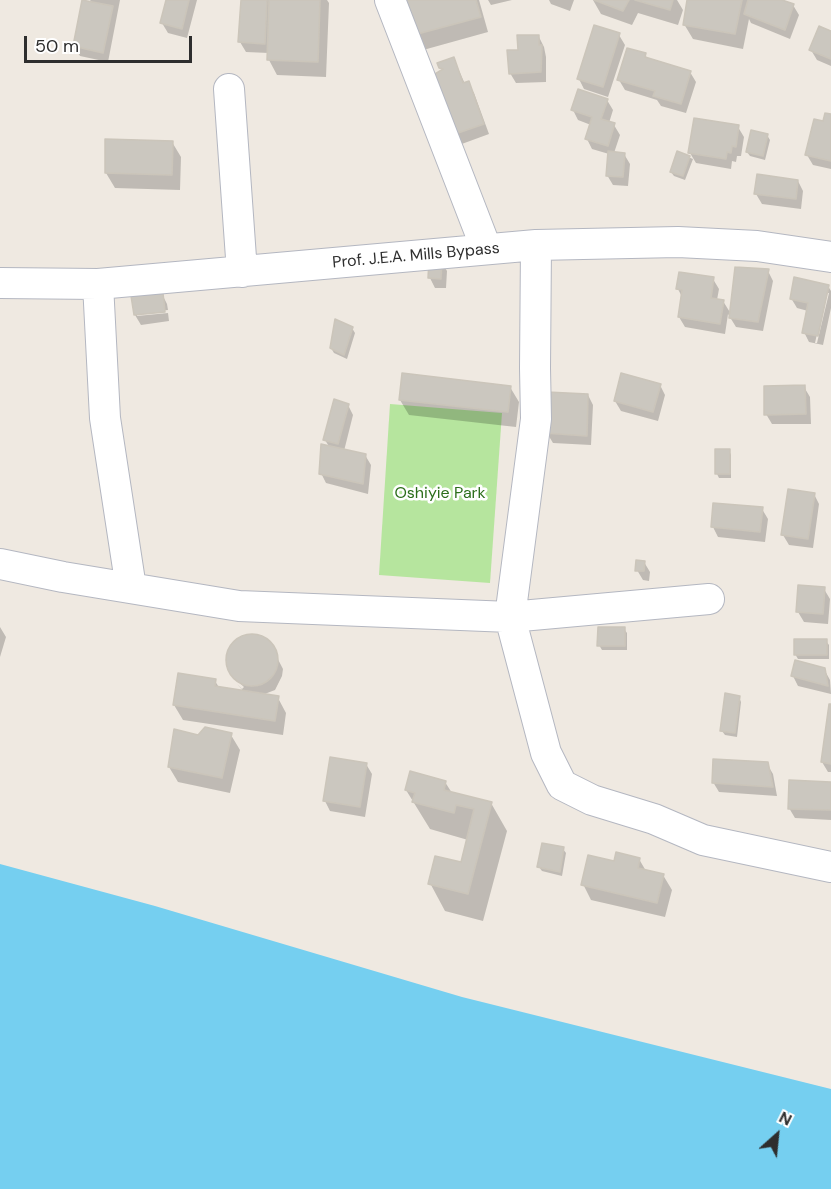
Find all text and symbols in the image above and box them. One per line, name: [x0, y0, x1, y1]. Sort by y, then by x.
scale bar: [27, 24, 195, 62]
text: 50 m: [35, 34, 79, 58]
street label: Prof. J.E.A. Mills Bypass: [332, 239, 500, 273]
park label: Oshiyie Park: [394, 484, 486, 504]
north arrow: [747, 1105, 807, 1165]
text: N: [775, 1107, 795, 1131]

